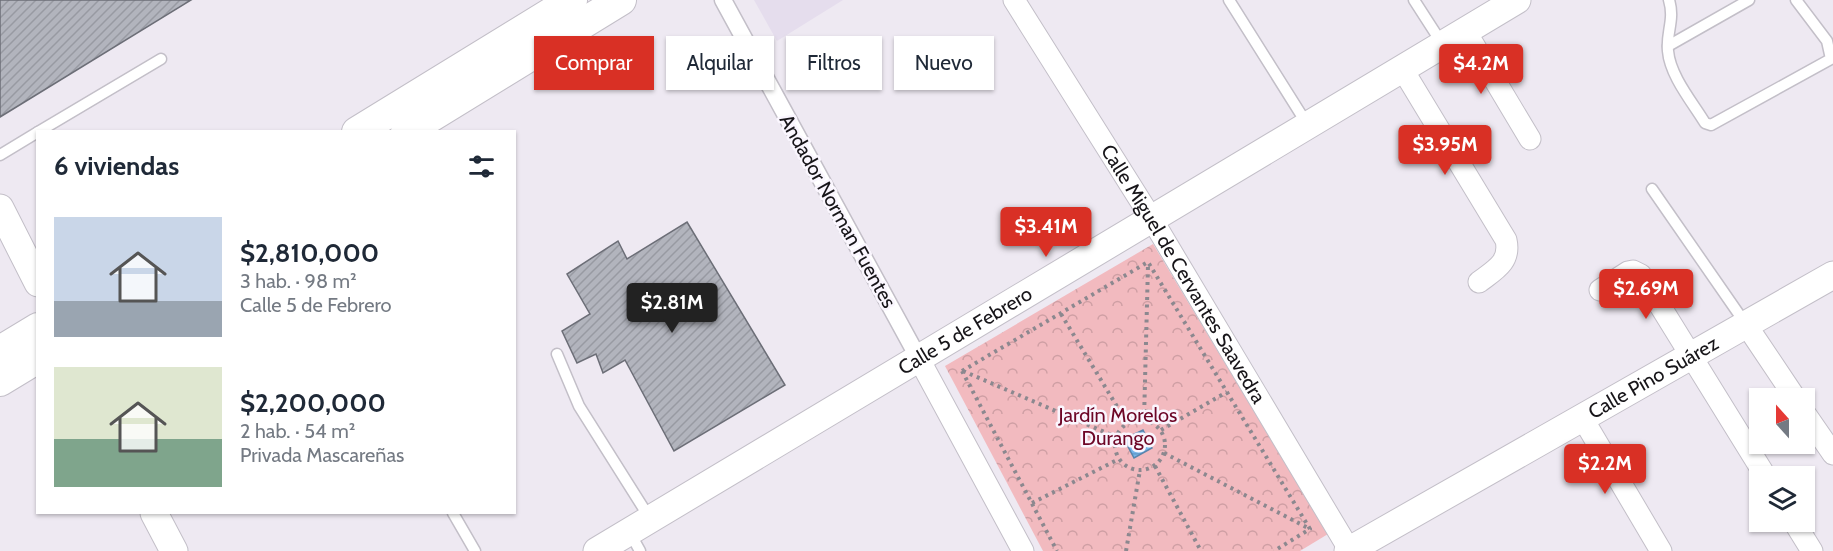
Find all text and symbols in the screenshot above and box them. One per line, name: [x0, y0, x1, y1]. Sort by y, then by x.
chip: Comprar: [534, 36, 654, 90]
chip: Alquilar: [666, 36, 774, 90]
chip: Filtros: [786, 36, 882, 90]
chip: Nuevo: [894, 36, 994, 90]
pin: $4.2M: [1439, 44, 1523, 95]
text: $4.2M: [1453, 51, 1509, 75]
street label: Andador Norman Fuentes: [775, 110, 901, 312]
pin: $3.95M: [1396, 125, 1494, 176]
text: $3.95M: [1412, 132, 1478, 156]
street label: Calle Miguel de Cervantes Saavedra: [1096, 140, 1271, 408]
text: 6 viviendas: [54, 150, 179, 182]
icon: filters: [465, 150, 498, 183]
pin: $3.41M: [997, 207, 1095, 258]
text: $3.41M: [1014, 214, 1078, 238]
text: $2,810,000: [240, 237, 379, 269]
icon: home: [102, 241, 174, 313]
text: 3 hab. · 98 m²: [240, 269, 357, 293]
pin: $2.69M: [1597, 269, 1695, 320]
text: $2.69M: [1613, 276, 1679, 300]
street label: Calle 5 de Febrero: [894, 281, 1036, 380]
pin: $2.81M: [623, 283, 721, 334]
text: $2.81M: [641, 290, 703, 314]
text: Calle 5 de Febrero: [240, 293, 391, 317]
street label: Calle Pino Suárez: [1584, 331, 1722, 424]
text: $2,200,000: [240, 387, 386, 419]
north arrow: [1749, 388, 1815, 454]
map controls: [1749, 388, 1815, 532]
icon: home: [102, 391, 174, 463]
park label: Jardín Morelos Durango: [1058, 403, 1177, 450]
text: 2 hab. · 54 m²: [240, 419, 355, 443]
text: Privada Mascareñas: [240, 443, 404, 467]
pin: $2.2M: [1563, 444, 1647, 495]
text: $2.2M: [1578, 451, 1632, 475]
button: layers: [1749, 466, 1815, 532]

